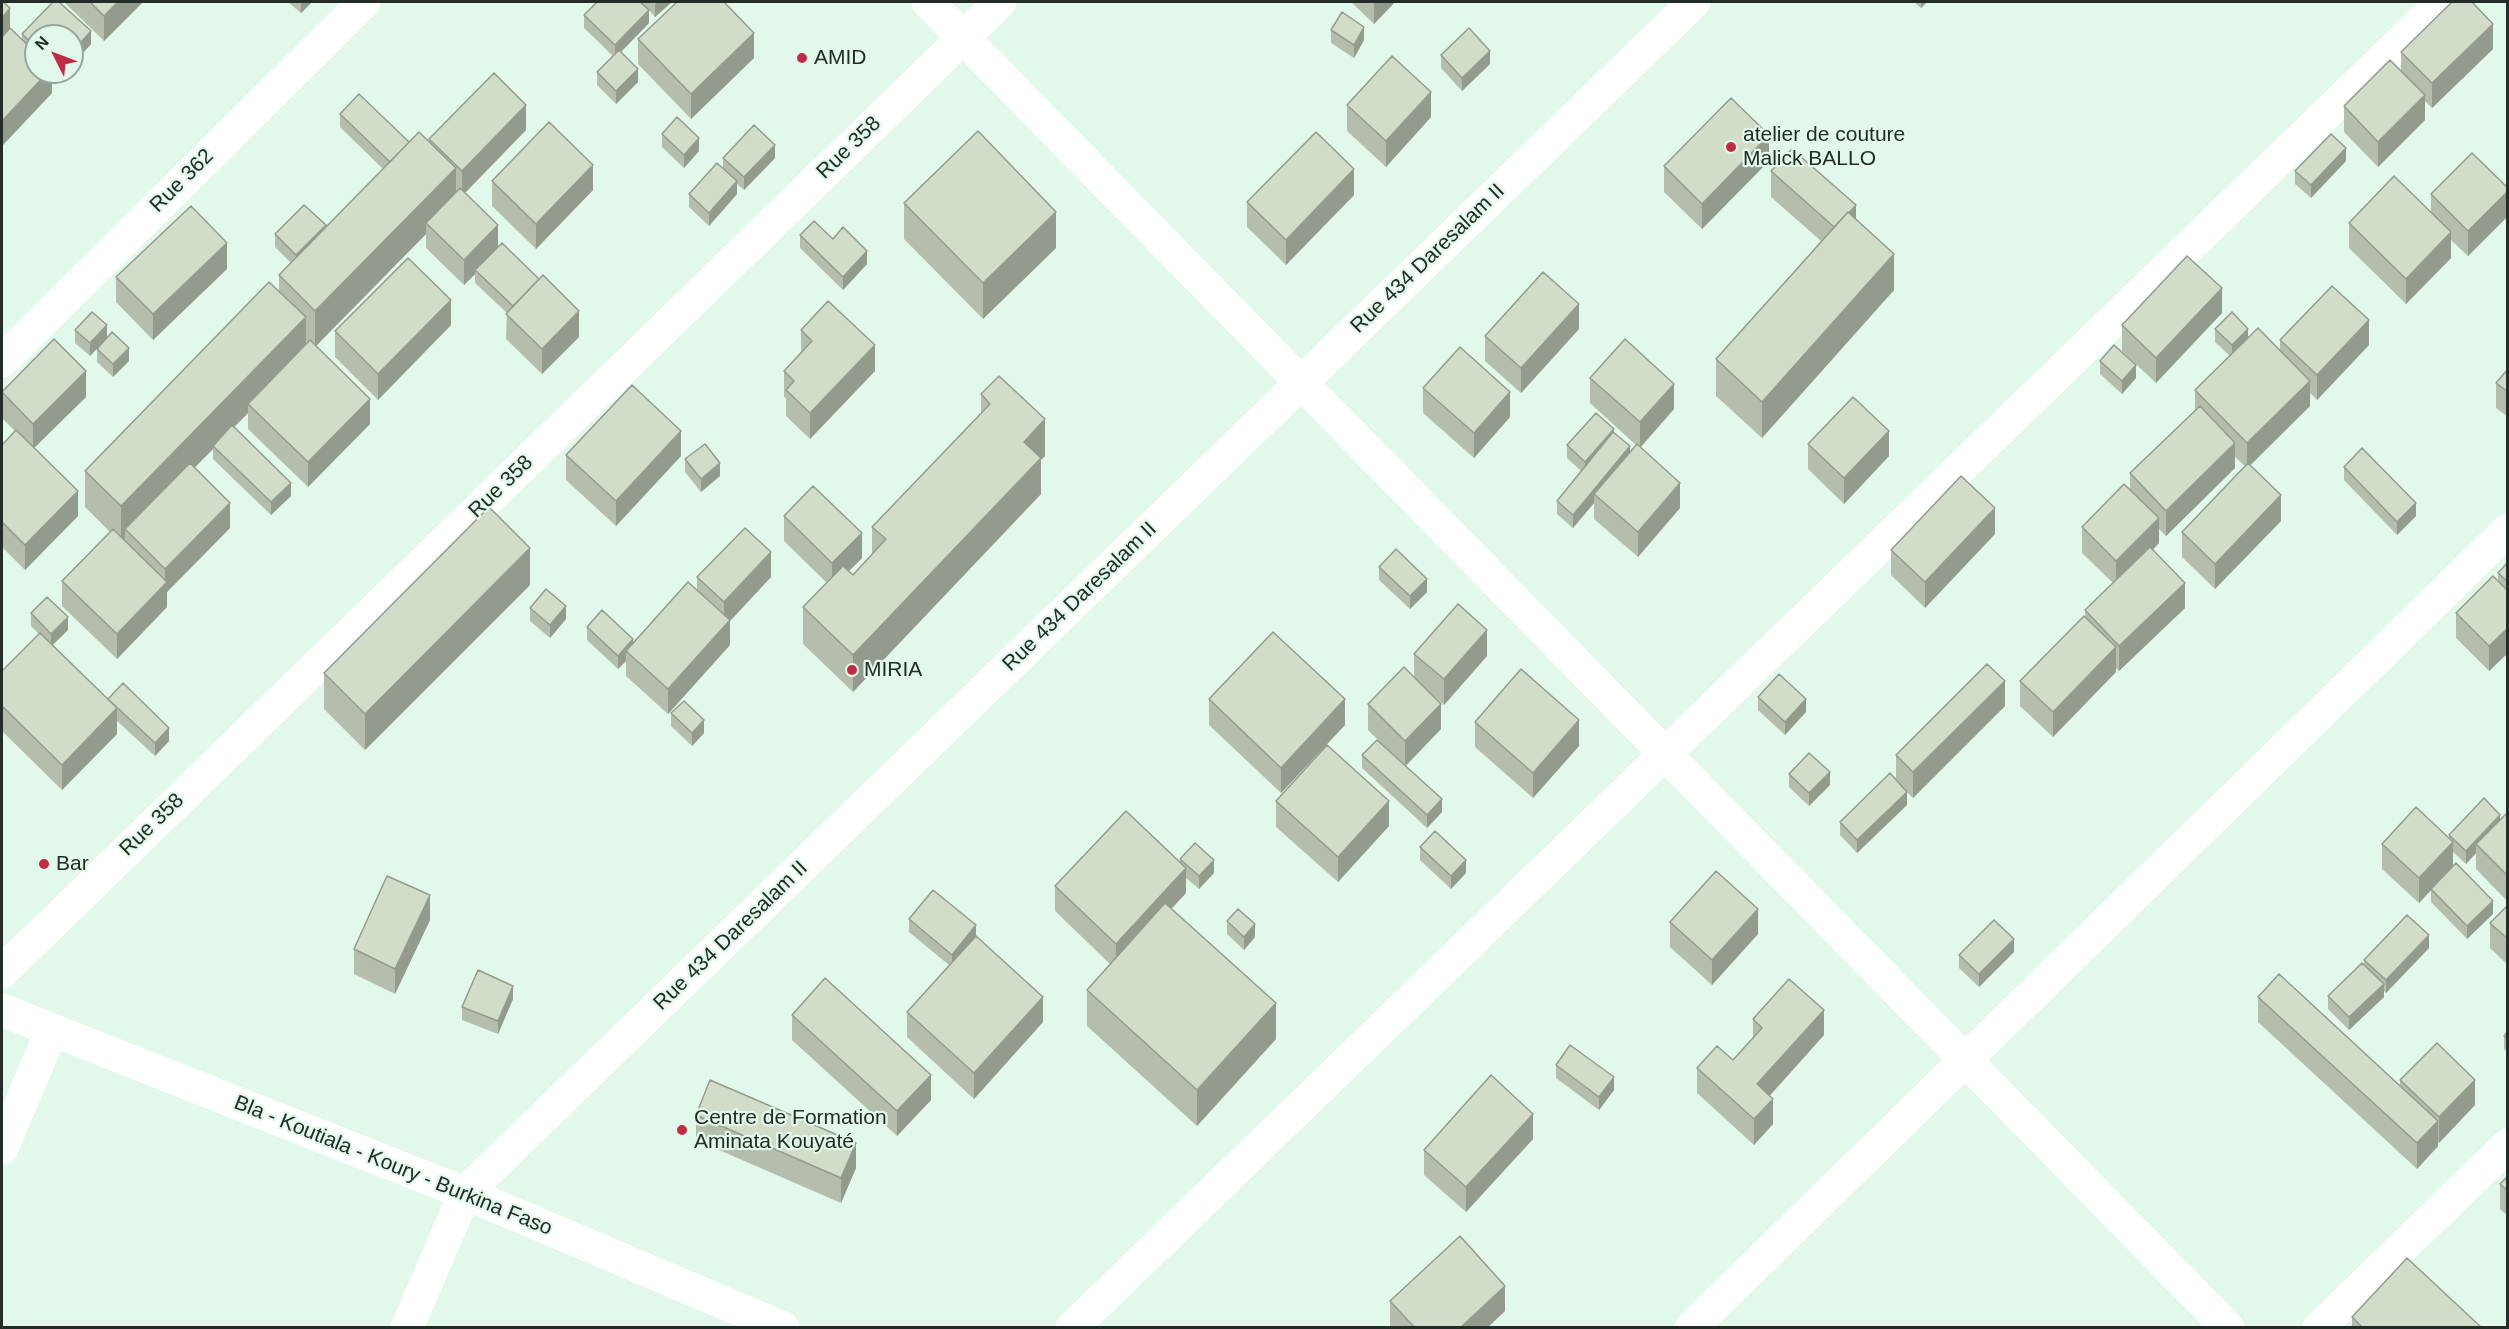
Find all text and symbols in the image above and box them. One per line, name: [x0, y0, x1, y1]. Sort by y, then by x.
north arrow: [24, 24, 84, 84]
text: N: [32, 33, 52, 53]
place label: AMID: [814, 45, 866, 71]
marker: AMID: [795, 51, 809, 65]
street label: Rue 358: [812, 111, 886, 185]
place label: atelier de couture Malick BALLO: [1743, 122, 1905, 172]
marker: atelier de couture Malick BALLO: [1724, 140, 1738, 154]
street label: Rue 362: [145, 144, 219, 218]
street label: Rue 434 Daresalam II: [1346, 179, 1510, 339]
street label: Rue 358: [464, 450, 538, 524]
street label: Rue 434 Daresalam II: [998, 517, 1162, 677]
place label: MIRIA: [864, 657, 922, 683]
marker: MIRIA: [845, 663, 859, 677]
street label: Rue 358: [115, 788, 189, 862]
place label: Bar: [56, 851, 89, 877]
street label: Rue 434 Daresalam II: [649, 856, 813, 1016]
marker: Bar: [37, 857, 51, 871]
street label: Bla - Koutiala - Koury - Burkina Faso: [230, 1090, 556, 1242]
place label: Centre de Formation Aminata Kouyaté: [694, 1105, 887, 1155]
marker: Centre de Formation Aminata Kouyaté: [675, 1123, 689, 1137]

